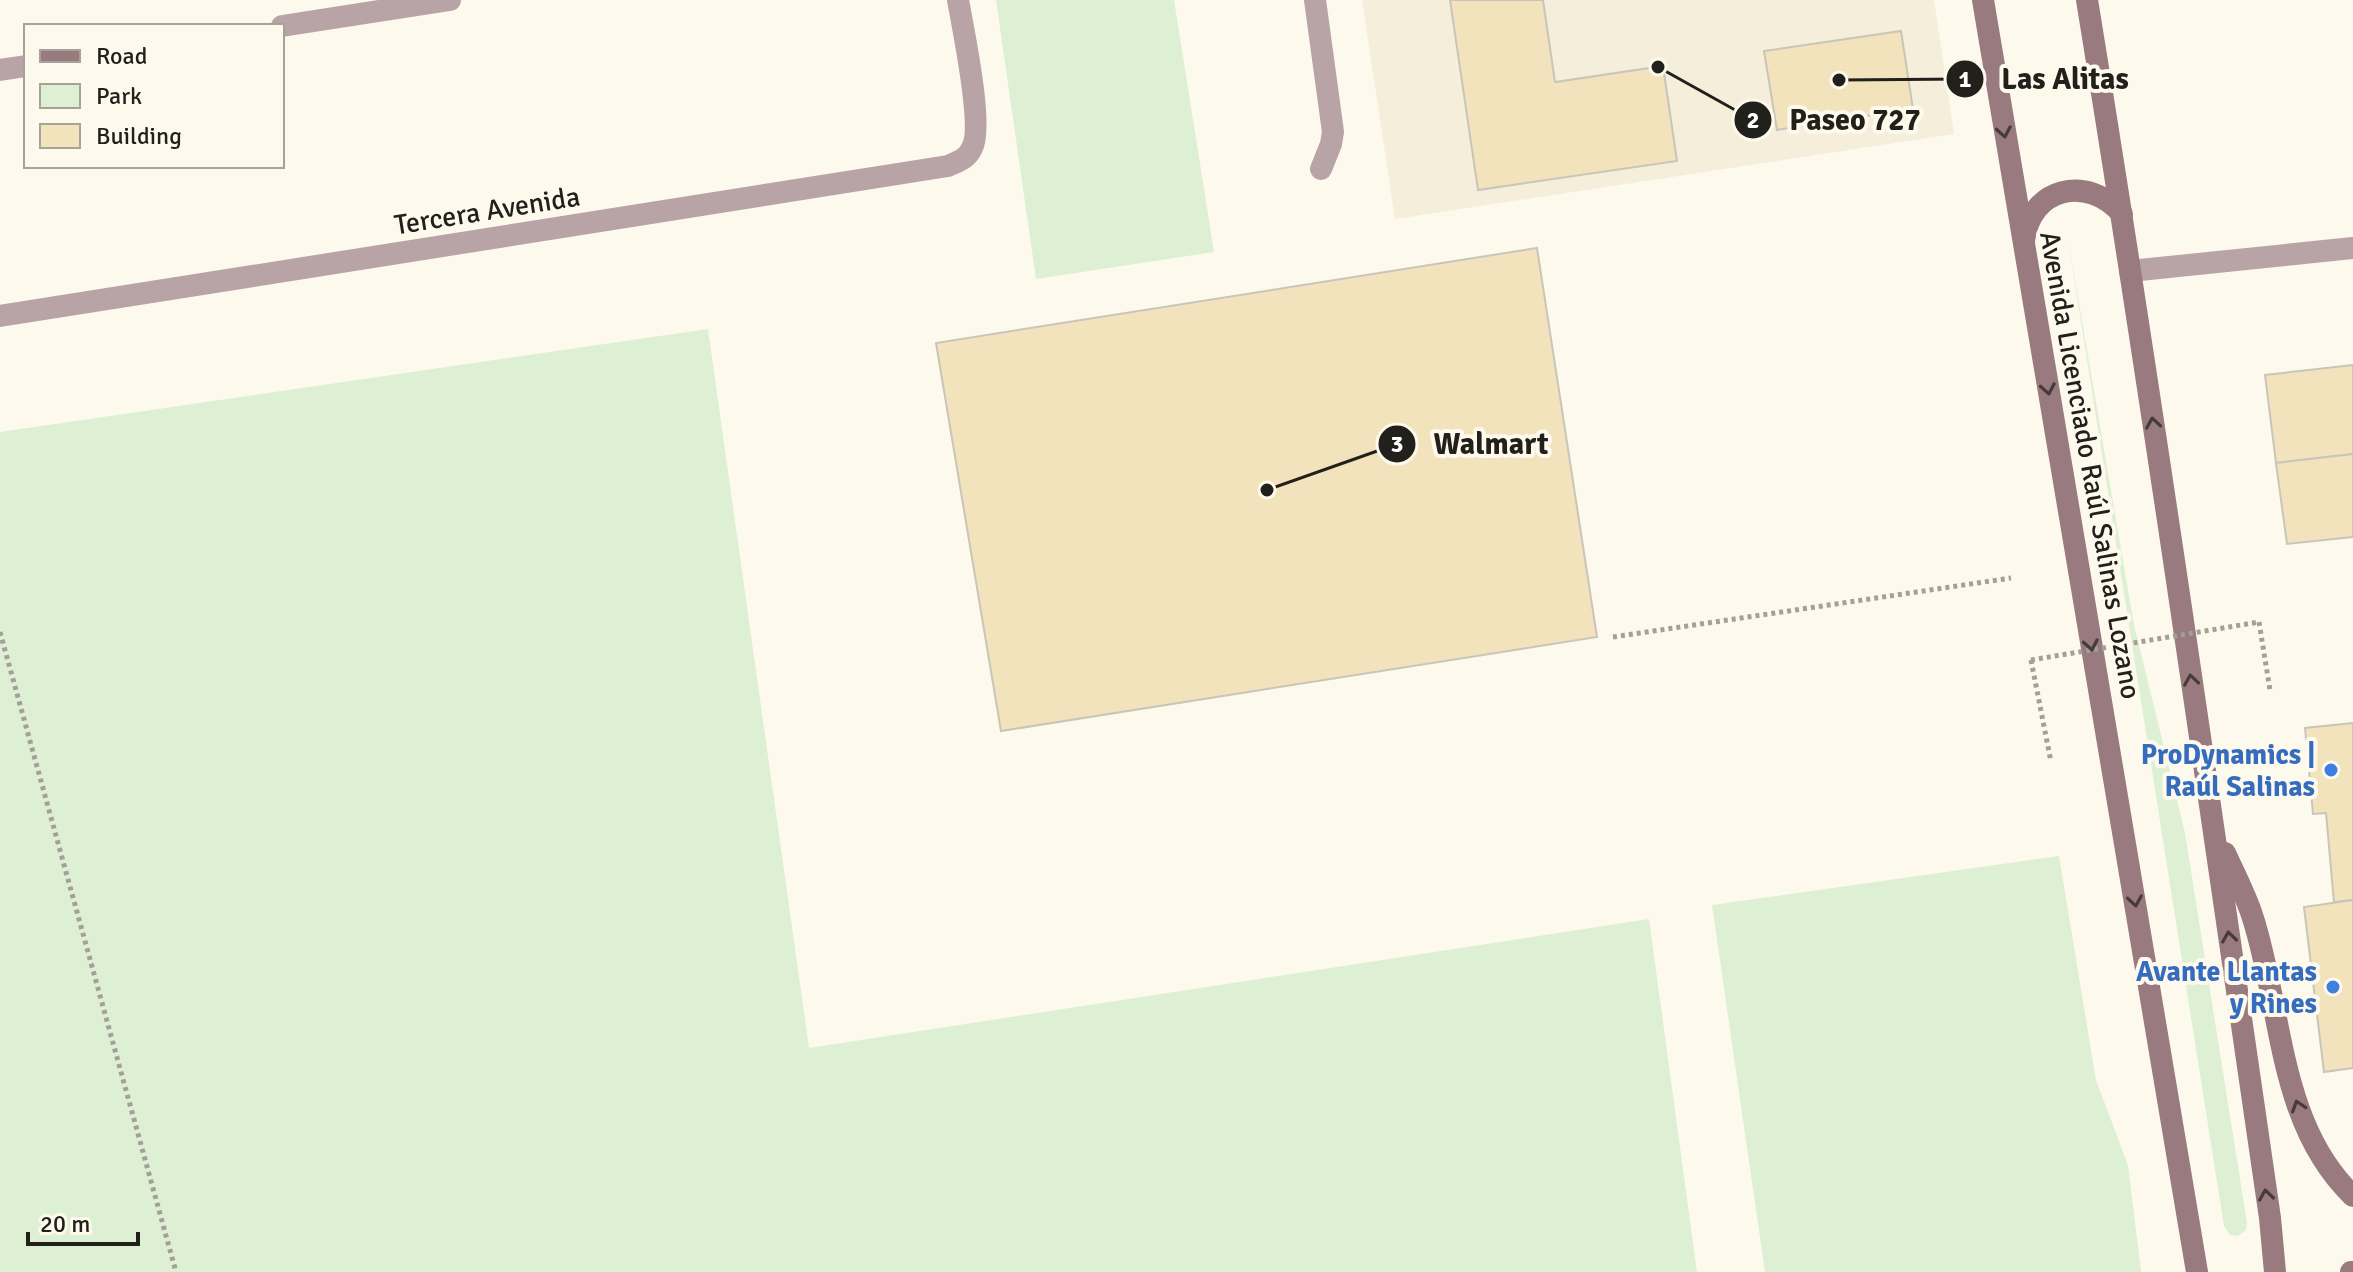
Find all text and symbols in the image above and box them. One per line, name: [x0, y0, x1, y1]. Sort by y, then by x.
legend: [24, 24, 284, 168]
text: Road: [96, 41, 147, 71]
callout: Las Alitas: [1945, 52, 2144, 106]
text: Las Alitas: [2001, 61, 2129, 98]
text: 1: [1959, 64, 1972, 94]
text: Park: [96, 81, 142, 111]
callout: Paseo 727: [1733, 93, 1936, 147]
text: Paseo 727: [1789, 102, 1921, 139]
text: 2: [1747, 105, 1759, 135]
text: Building: [96, 121, 182, 151]
one-way arrow: [1995, 125, 2012, 139]
street label: Tercera Avenida: [392, 180, 583, 242]
street label: Avenida Licenciado Raúl Salinas Lozano: [2032, 229, 2148, 702]
one-way arrow: [2038, 382, 2055, 395]
one-way arrow: [2145, 416, 2162, 430]
callout: Walmart: [1377, 417, 1564, 471]
text: Walmart: [1434, 426, 1548, 463]
text: 3: [1391, 429, 1403, 459]
one-way arrow: [2082, 638, 2099, 652]
one-way arrow: [2183, 673, 2200, 687]
place label: ProDynamics | Raúl Salinas: [2141, 738, 2315, 804]
marker: ProDynamics | Raúl Salinas: [2322, 761, 2340, 779]
one-way arrow: [2126, 894, 2143, 908]
one-way arrow: [2221, 930, 2238, 944]
place label: Avante Llantas y Rines: [2136, 955, 2317, 1021]
marker: Avante Llantas y Rines: [2324, 978, 2342, 996]
one-way arrow: [2291, 1100, 2307, 1114]
one-way arrow: [2258, 1188, 2275, 1201]
scale bar: [28, 1196, 138, 1246]
text: 20 m: [40, 1209, 90, 1239]

